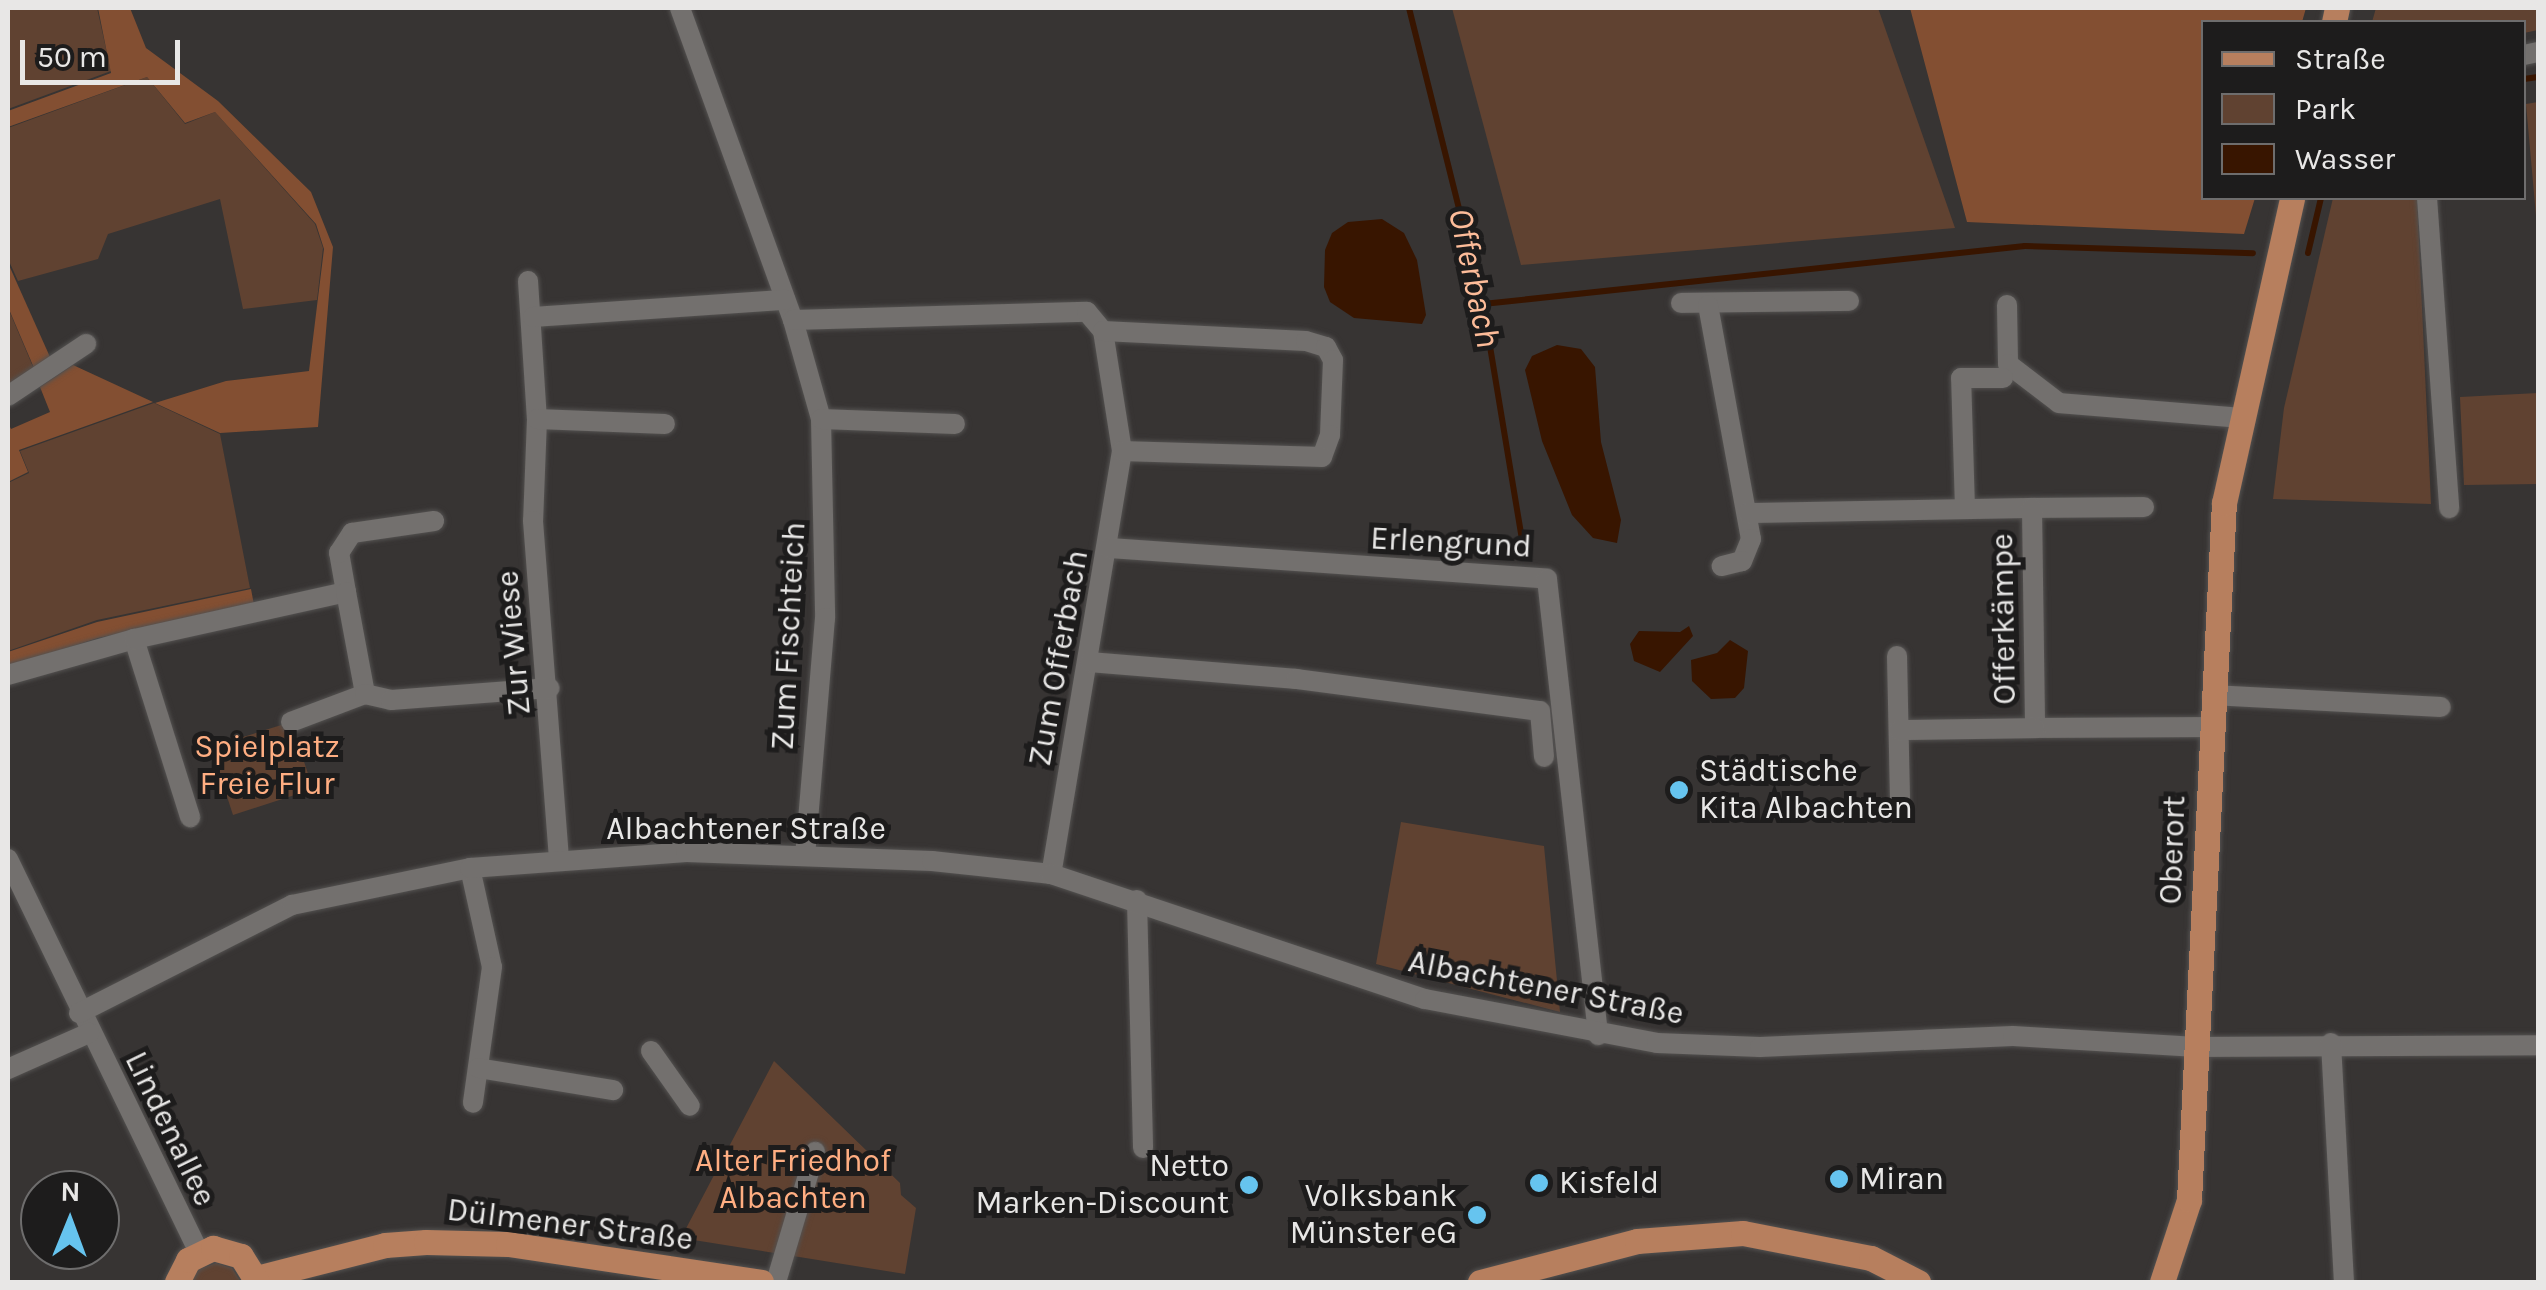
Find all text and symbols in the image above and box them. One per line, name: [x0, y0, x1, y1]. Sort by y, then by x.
scale bar: [25, 20, 185, 82]
legend: [2201, 20, 2526, 200]
text: 50 m: [37, 39, 107, 75]
text: Straße: [2295, 41, 2386, 77]
text: Park: [2295, 91, 2356, 127]
text: Wasser: [2295, 141, 2395, 177]
water label: Offerbach: [1439, 204, 1509, 352]
street label: Erlengrund: [1369, 520, 1533, 566]
street label: Zum Fischteich: [764, 521, 814, 751]
street label: Offerkämpe: [1983, 533, 2025, 705]
street label: Zum Offerbach: [1021, 547, 1097, 769]
street label: Zur Wiese: [489, 569, 539, 717]
park label: Spielplatz Freie Flur: [194, 729, 340, 804]
place label: Städtische Kita Albachten: [1699, 753, 1913, 828]
marker: Städtische Kita Albachten: [1668, 779, 1690, 801]
street label: Oberort: [2152, 795, 2194, 905]
street label: Albachtener Straße: [606, 810, 886, 848]
street label: Albachtener Straße: [1405, 942, 1687, 1034]
street label: Lindenallee: [116, 1046, 224, 1212]
park label: Alter Friedhof Albachten: [695, 1143, 891, 1218]
place label: Netto Marken-Discount: [976, 1148, 1229, 1223]
place label: Miran: [1859, 1160, 1944, 1198]
place label: Kisfeld: [1559, 1164, 1659, 1202]
marker: Miran: [1828, 1168, 1850, 1190]
north arrow: [20, 1170, 120, 1270]
marker: Kisfeld: [1528, 1172, 1550, 1194]
marker: Netto Marken-Discount: [1238, 1174, 1260, 1196]
text: N: [60, 1175, 81, 1208]
place label: Volksbank Münster eG: [1290, 1178, 1457, 1253]
street label: Dülmener Straße: [445, 1191, 695, 1259]
marker: Volksbank Münster eG: [1466, 1204, 1488, 1226]

